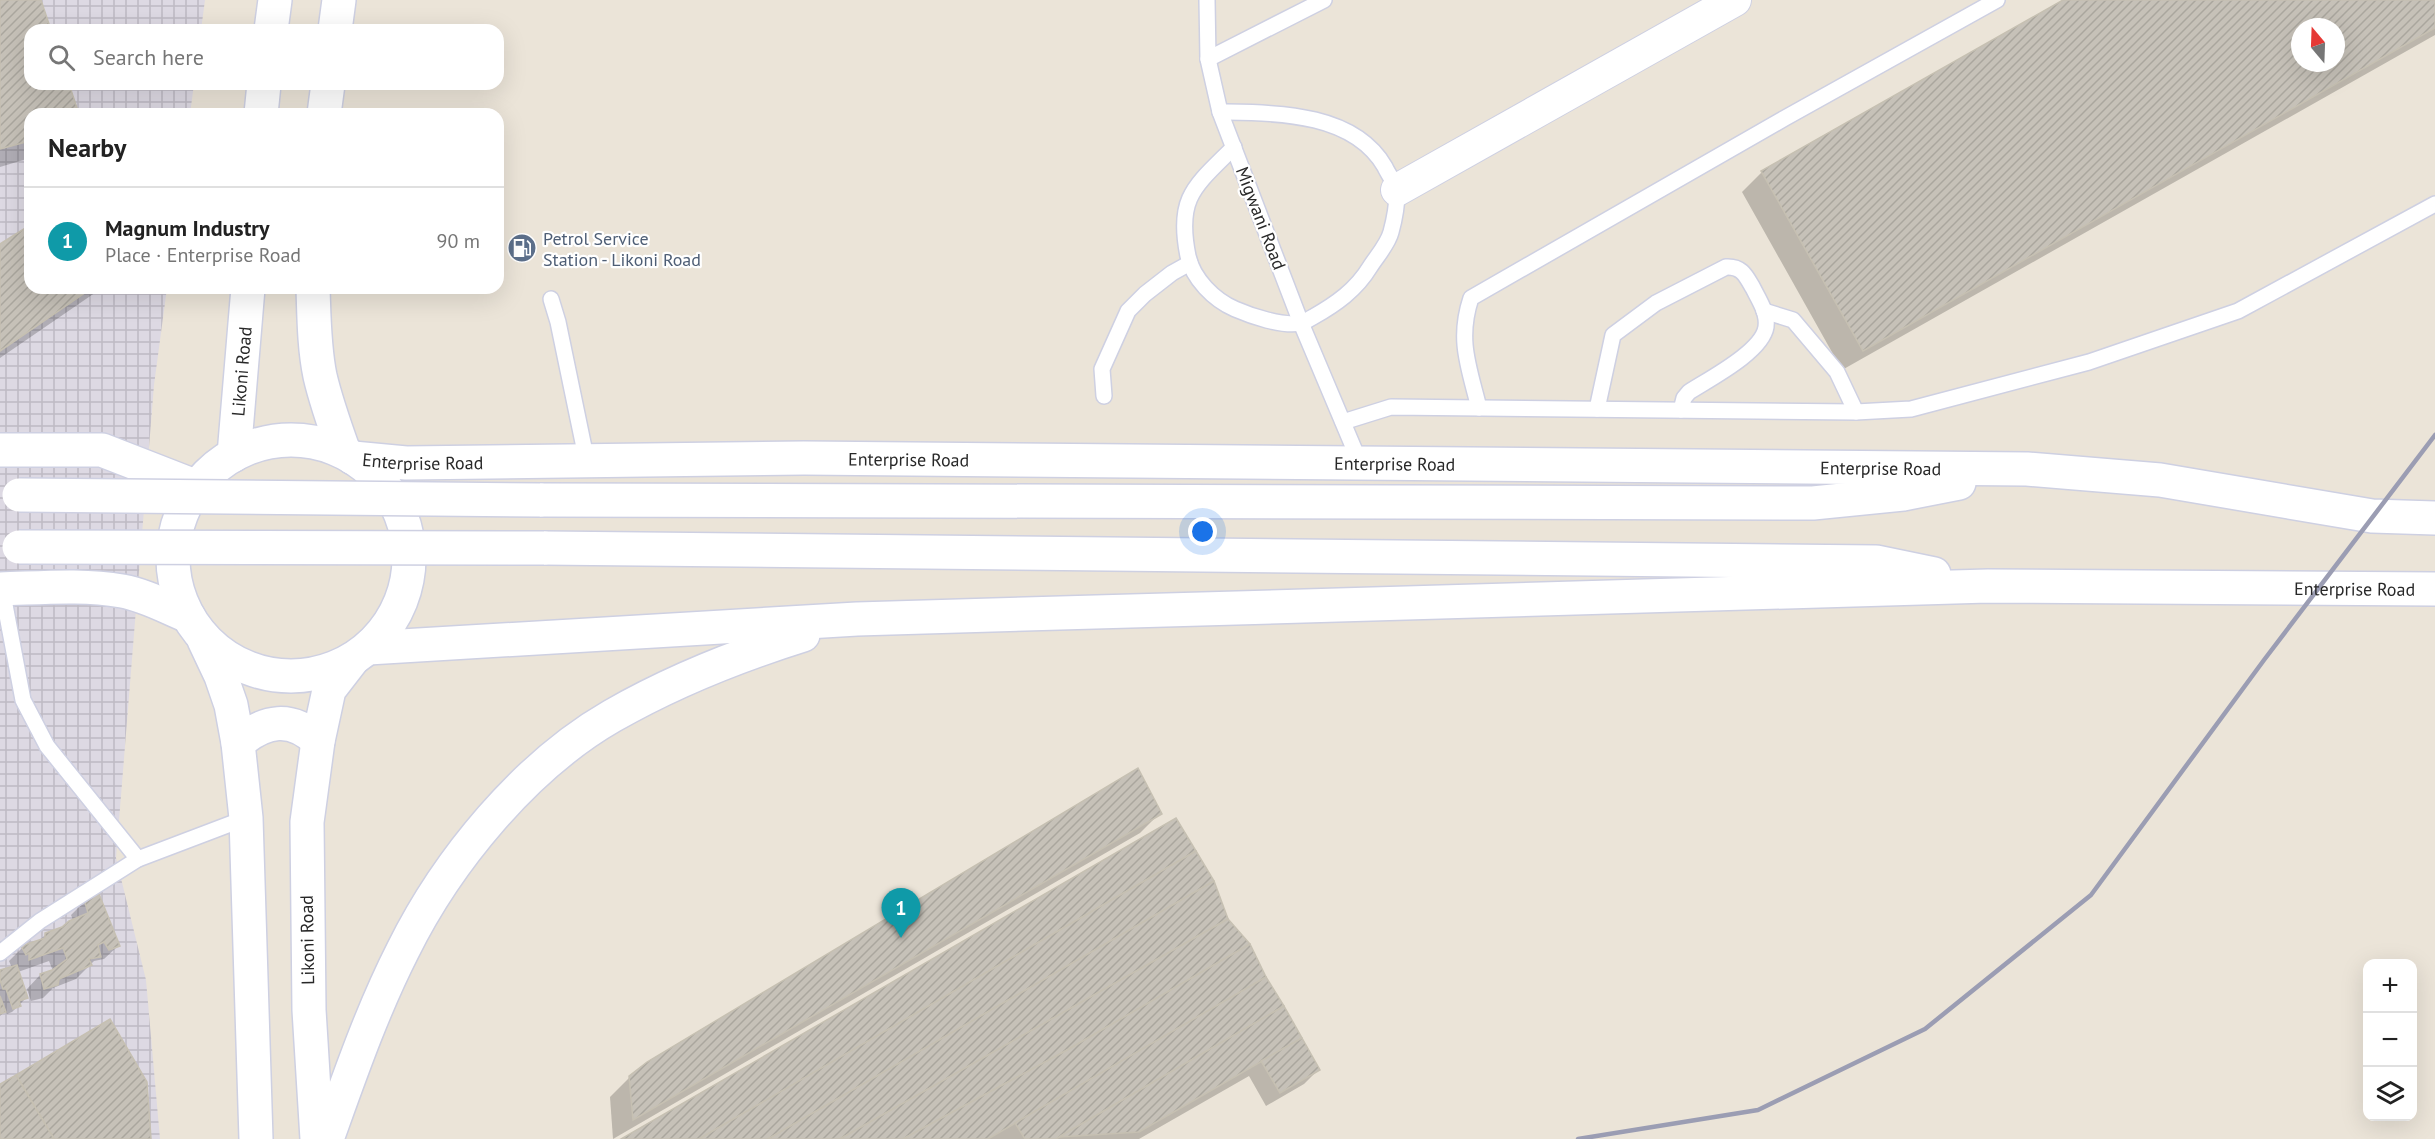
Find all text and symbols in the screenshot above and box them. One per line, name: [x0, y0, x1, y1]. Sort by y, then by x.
north arrow: [2291, 18, 2345, 72]
search box: [24, 24, 504, 90]
icon: search: [45, 41, 78, 74]
text: Search here: [93, 43, 204, 71]
text: Nearby: [48, 131, 126, 164]
street label: Migwani Road: [1231, 163, 1291, 273]
text: Magnum Industry: [105, 214, 270, 242]
place label: Petrol Service Station - Likoni Road: [543, 227, 701, 271]
text: 1: [62, 228, 73, 254]
text: 90 m: [437, 228, 480, 254]
fuel station icon: Petrol Service Station - Likoni Road: [506, 232, 538, 264]
text: Place · Enterprise Road: [105, 242, 301, 268]
street label: Likoni Road: [226, 326, 256, 417]
street label: Enterprise Road: [361, 447, 483, 475]
street label: Enterprise Road: [848, 447, 969, 471]
street label: Enterprise Road: [1334, 451, 1455, 475]
street label: Enterprise Road: [1820, 456, 1941, 480]
your location: [1188, 517, 1217, 546]
street label: Enterprise Road: [2294, 577, 2415, 600]
pin: 1: [882, 888, 920, 938]
street label: Likoni Road: [295, 895, 319, 985]
map controls: [2363, 959, 2417, 1121]
button: +: [2363, 959, 2417, 1013]
button: −: [2363, 1013, 2417, 1067]
button: layers: [2363, 1067, 2417, 1121]

